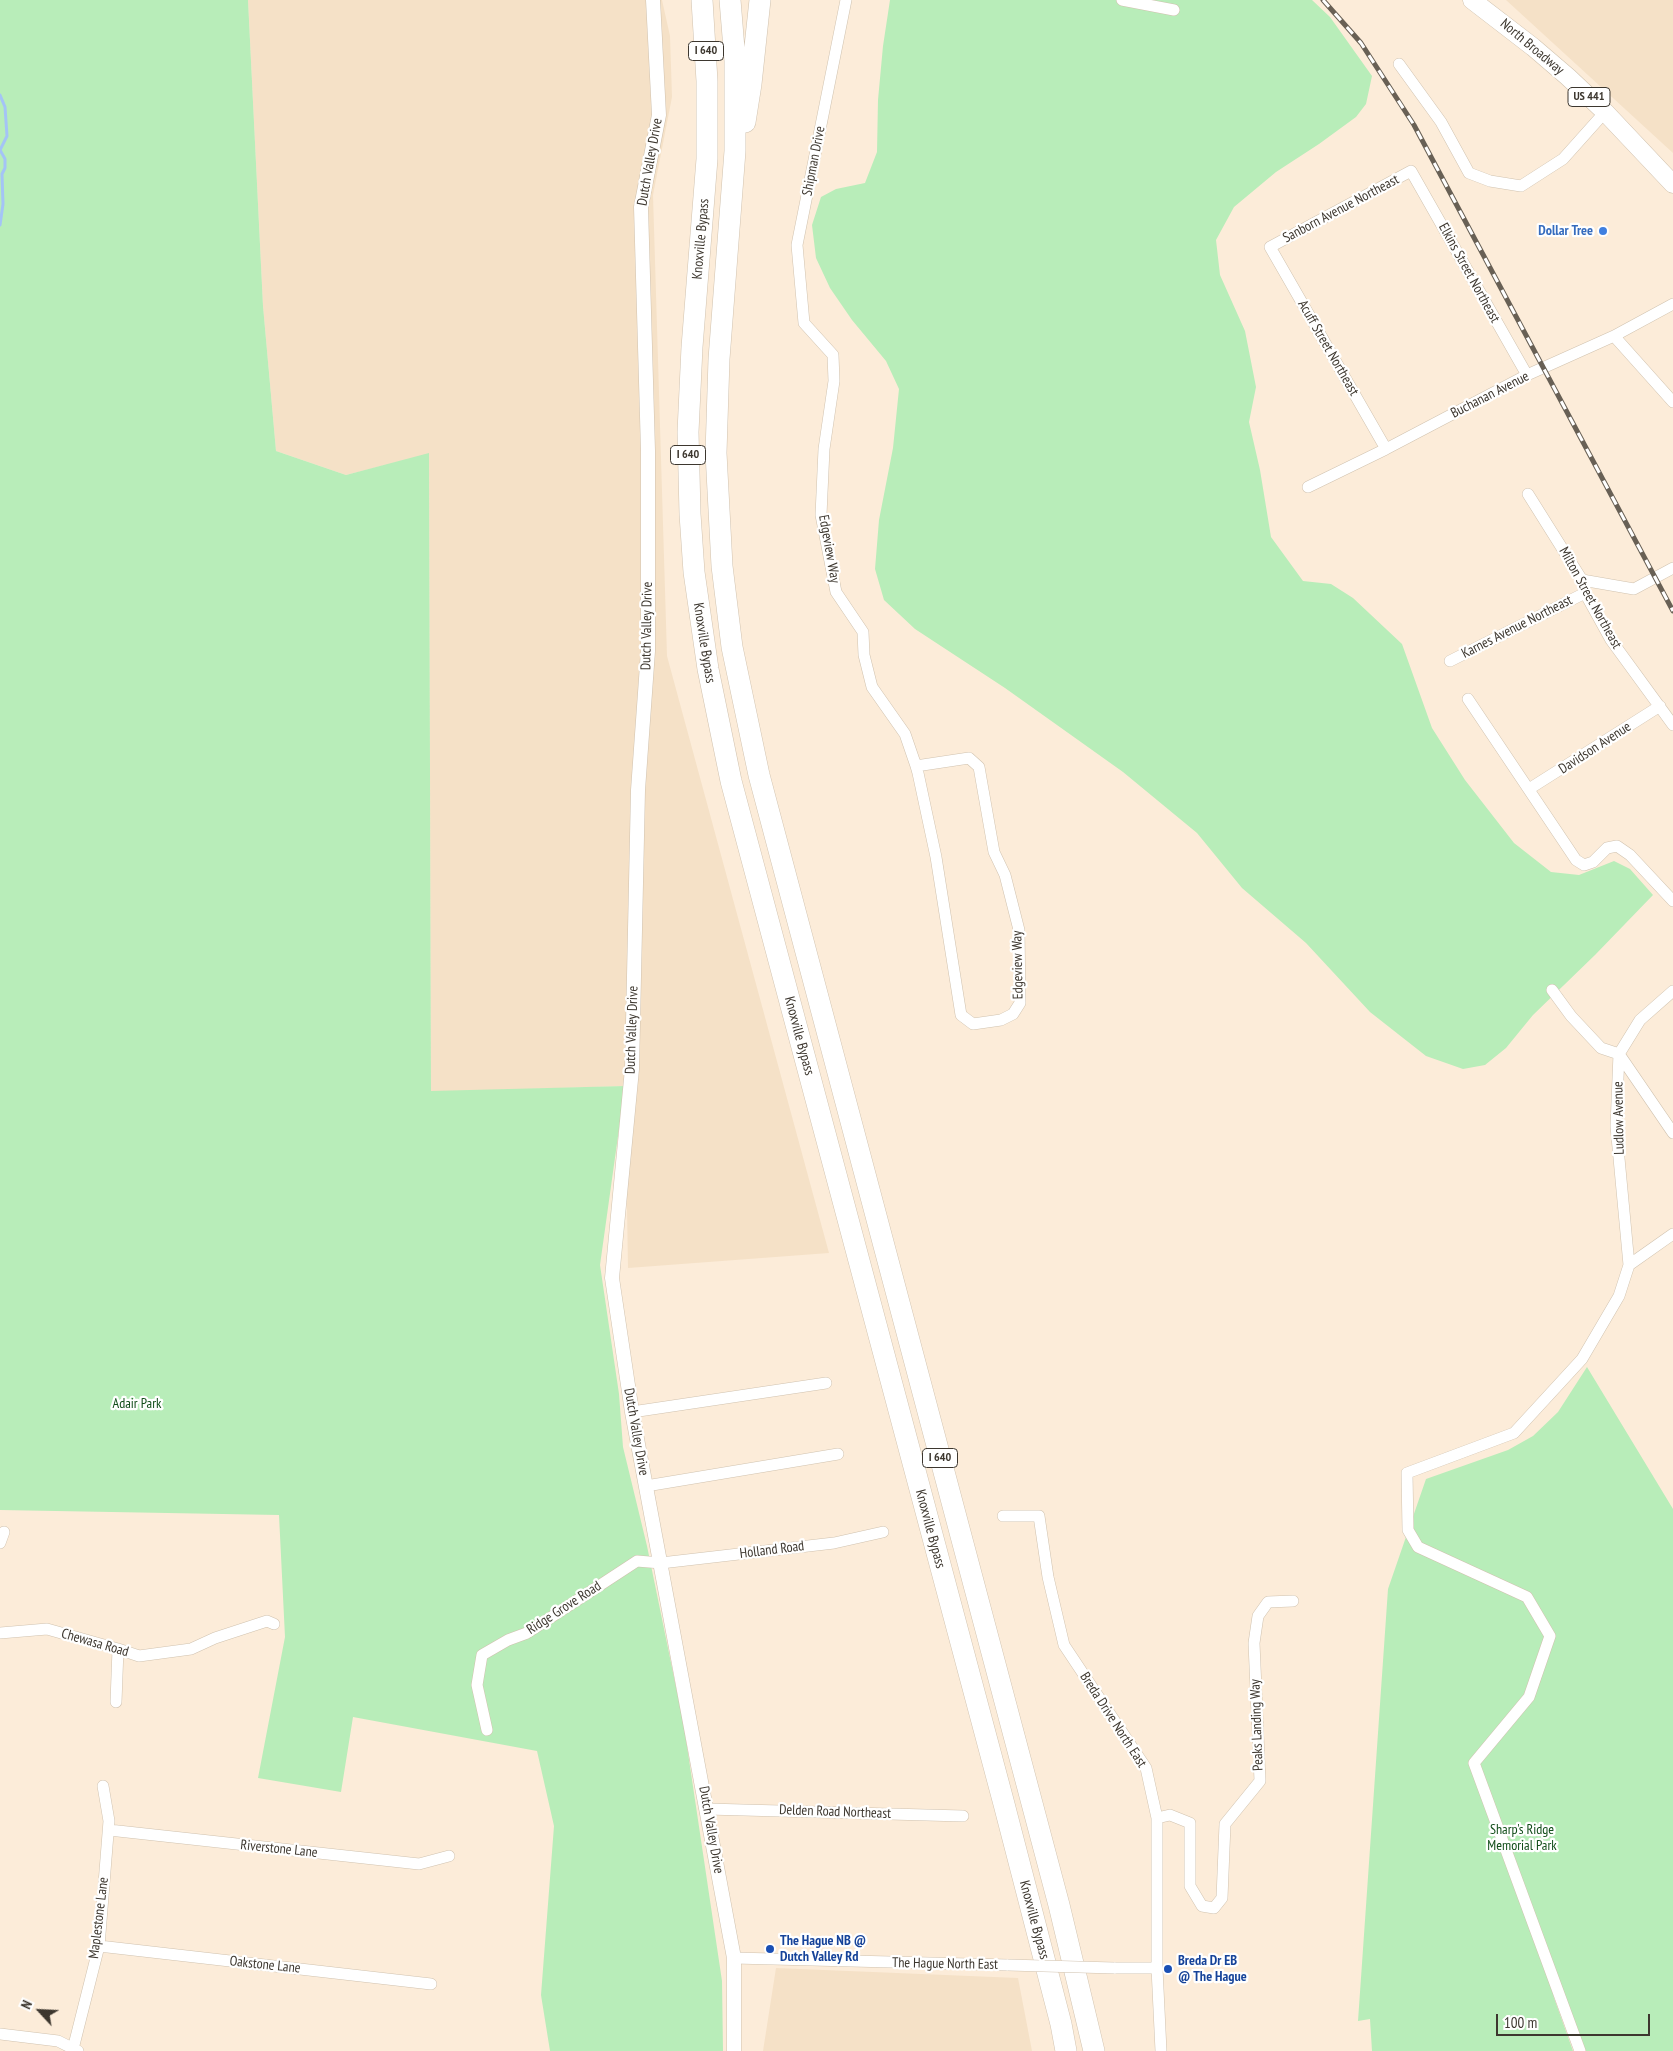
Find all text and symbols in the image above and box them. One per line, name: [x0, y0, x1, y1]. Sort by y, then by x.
street label: North Broadway: [1497, 15, 1567, 79]
road number: I 640: [688, 41, 724, 60]
road number: US 441: [1568, 88, 1610, 106]
street label: Dutch Valley Drive: [634, 117, 666, 207]
street label: Shipman Drive: [799, 125, 829, 197]
street label: Sanborn Avenue Northeast: [1280, 171, 1402, 247]
street label: Knoxville Bypass: [689, 198, 713, 280]
street label: Elkins Street Northeast: [1435, 220, 1503, 326]
place label: Dollar Tree: [1538, 223, 1593, 239]
marker: Dollar Tree: [1597, 225, 1609, 237]
street label: Acuff Street Northeast: [1294, 297, 1362, 399]
street label: Buchanan Avenue: [1448, 368, 1532, 422]
road number: I 640: [670, 446, 706, 464]
street label: Edgeview Way: [815, 514, 843, 584]
street label: Milton Street Northeast: [1555, 544, 1625, 652]
street label: Dutch Valley Drive: [638, 582, 656, 670]
street label: Karnes Avenue Northeast: [1459, 592, 1575, 662]
street label: Knoxville Bypass: [689, 602, 719, 684]
street label: Davidson Avenue: [1556, 718, 1634, 778]
street label: Edgeview Way: [1009, 930, 1027, 1000]
street label: Dutch Valley Drive: [622, 985, 642, 1075]
street label: Knoxville Bypass: [780, 995, 818, 1077]
street label: Ludlow Avenue: [1610, 1081, 1628, 1155]
street label: Dutch Valley Drive: [620, 1387, 652, 1477]
park label: Adair Park: [113, 1396, 161, 1412]
road number: I 640: [922, 1449, 958, 1468]
street label: Knoxville Bypass: [911, 1488, 949, 1570]
street label: Holland Road: [739, 1538, 805, 1562]
street label: Ridge Grove Road: [524, 1578, 604, 1638]
street label: Chewasa Road: [59, 1625, 131, 1661]
street label: Breda Drive North East: [1076, 1669, 1150, 1771]
street label: Peaks Landing Way: [1247, 1679, 1267, 1771]
street label: Dutch Valley Drive: [695, 1785, 727, 1875]
street label: Delden Road Northeast: [779, 1802, 891, 1822]
park label: Sharp's Ridge Memorial Park: [1487, 1822, 1557, 1854]
street label: Riverstone Lane: [240, 1837, 318, 1861]
street label: Maplestone Lane: [86, 1876, 112, 1960]
street label: Knoxville Bypass: [1015, 1879, 1053, 1961]
place label: The Hague NB @ Dutch Valley Rd: [780, 1933, 866, 1965]
marker: The Hague NB @ Dutch Valley Rd: [764, 1943, 776, 1955]
street label: Oakstone Lane: [229, 1953, 301, 1977]
place label: Breda Dr EB @ The Hague: [1178, 1953, 1247, 1985]
street label: The Hague North East: [892, 1955, 998, 1973]
marker: Breda Dr EB @ The Hague: [1162, 1963, 1174, 1975]
north arrow: [15, 1986, 65, 2036]
text: N: [17, 1997, 36, 2012]
scale bar: [1498, 2004, 1652, 2036]
text: 100 m: [1504, 2013, 1537, 2032]

